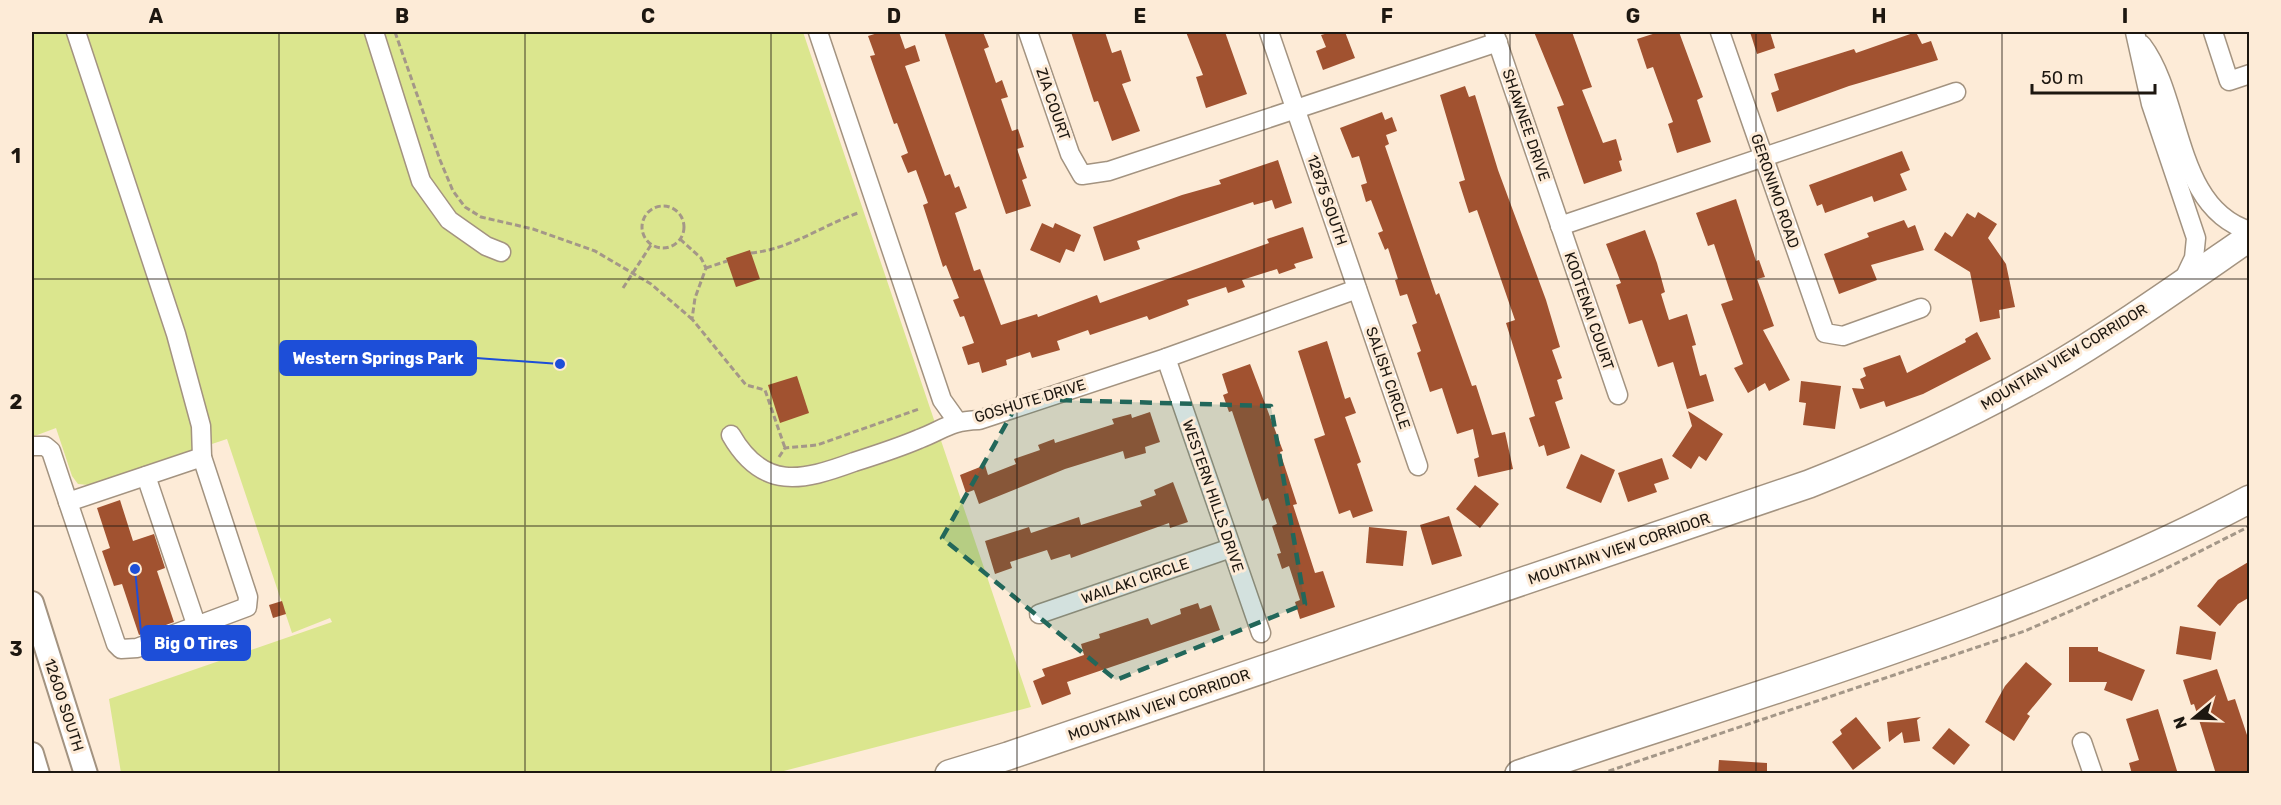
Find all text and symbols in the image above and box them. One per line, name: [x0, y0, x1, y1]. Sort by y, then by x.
text: A: [149, 4, 164, 28]
text: B: [395, 4, 409, 28]
text: C: [641, 4, 655, 28]
text: D: [887, 4, 901, 28]
text: E: [1134, 4, 1146, 28]
text: F: [1381, 4, 1393, 28]
text: G: [1626, 4, 1640, 28]
text: H: [1872, 4, 1886, 28]
text: I: [2122, 4, 2128, 28]
scale bar: [2032, 57, 2155, 95]
street label: ZIA COURT: [1032, 65, 1074, 143]
street label: SHAWNEE DRIVE: [1498, 67, 1554, 183]
text: 50 m: [2041, 67, 2084, 89]
street label: GERONIMO ROAD: [1747, 131, 1803, 251]
text: 1: [11, 144, 21, 168]
street label: 12875 SOUTH: [1303, 152, 1351, 248]
street label: KOOTENAI COURT: [1560, 250, 1618, 373]
street label: MOUNTAIN VIEW CORRIDOR: [1977, 300, 2151, 414]
street label: SALISH CIRCLE: [1362, 325, 1414, 431]
callout: Western Springs Park: [280, 341, 476, 375]
text: Western Springs Park: [292, 349, 464, 368]
street label: GOSHUTE DRIVE: [972, 376, 1088, 426]
text: 2: [10, 390, 23, 414]
street label: WESTERN HILLS DRIVE: [1178, 417, 1248, 575]
street label: MOUNTAIN VIEW CORRIDOR: [1526, 509, 1712, 589]
street label: WAILAKI CIRCLE: [1079, 554, 1191, 608]
callout: Big O Tires: [142, 626, 250, 660]
text: Big O Tires: [154, 634, 238, 653]
text: 3: [9, 637, 23, 661]
street label: 12600 SOUTH: [41, 656, 87, 754]
street label: MOUNTAIN VIEW CORRIDOR: [1066, 665, 1252, 745]
north arrow: [2164, 688, 2224, 748]
text: N: [2169, 714, 2191, 731]

